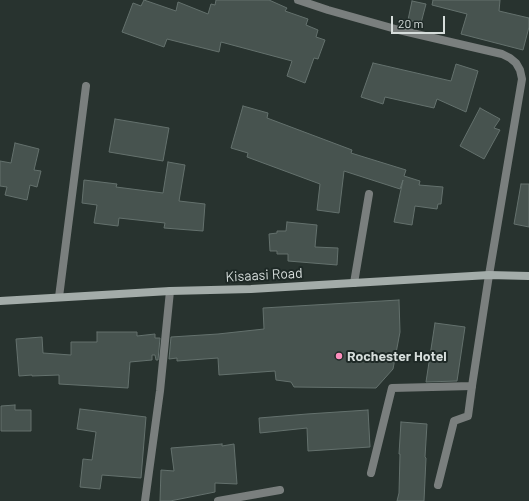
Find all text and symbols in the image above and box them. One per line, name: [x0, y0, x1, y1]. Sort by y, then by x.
scale bar: [393, 8, 447, 34]
text: 20 m: [398, 16, 424, 30]
street label: Kisaasi Road: [225, 265, 303, 285]
place label: Rochester Hotel: [347, 348, 447, 364]
marker: Rochester Hotel: [334, 351, 344, 361]

